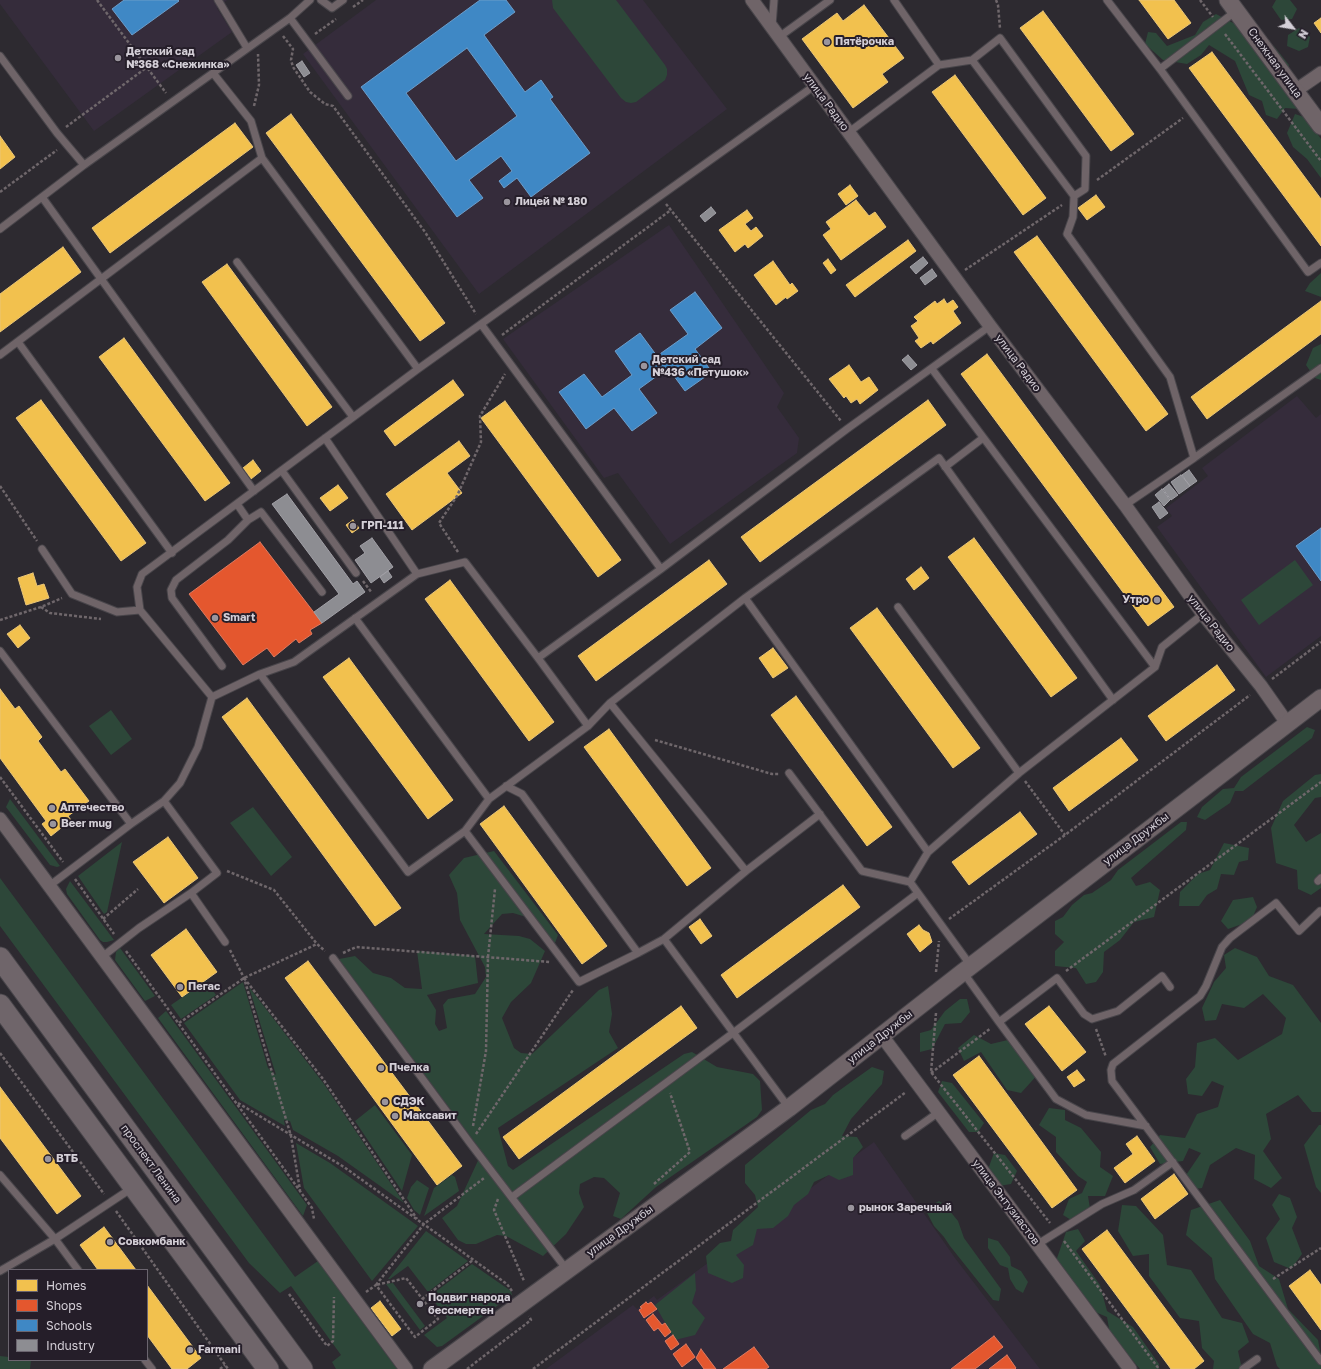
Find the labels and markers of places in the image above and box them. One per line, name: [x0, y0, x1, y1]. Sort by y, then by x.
place label: Пятёрочка: [835, 35, 894, 49]
marker: Пятёрочка: [822, 37, 832, 47]
place label: Детский сад №368 «Снежинка»: [126, 45, 229, 71]
marker: Детский сад №368 «Снежинка»: [113, 53, 123, 63]
place label: Лицей № 180: [515, 195, 587, 209]
marker: Лицей № 180: [502, 197, 512, 207]
place label: Детский сад №436 «Петушок»: [652, 353, 749, 379]
marker: Детский сад №436 «Петушок»: [639, 361, 649, 371]
place label: ГРП-111: [361, 519, 404, 533]
marker: ГРП-111: [348, 521, 358, 531]
place label: Утро: [1122, 593, 1149, 607]
marker: Утро: [1152, 595, 1162, 605]
place label: Smart: [223, 611, 255, 625]
marker: Smart: [210, 613, 220, 623]
place label: Аптечество: [60, 801, 124, 815]
marker: Аптечество: [47, 803, 57, 813]
place label: Beer mug: [61, 817, 112, 831]
marker: Beer mug: [48, 819, 58, 829]
place label: Пегас: [188, 980, 220, 994]
marker: Пегас: [175, 982, 185, 992]
place label: Пчелка: [389, 1061, 429, 1075]
marker: Пчелка: [376, 1063, 386, 1073]
place label: СДЭК: [393, 1095, 425, 1109]
marker: СДЭК: [380, 1097, 390, 1107]
place label: Максавит: [403, 1109, 457, 1123]
marker: Максавит: [390, 1111, 400, 1121]
place label: ВТБ: [56, 1152, 78, 1166]
marker: ВТБ: [43, 1154, 53, 1164]
place label: рынок Заречный: [859, 1201, 952, 1215]
marker: рынок Заречный: [846, 1203, 856, 1213]
place label: Совкомбанк: [118, 1235, 186, 1249]
marker: Совкомбанк: [105, 1237, 115, 1247]
place label: Подвиг народа бессмертен: [428, 1291, 510, 1317]
marker: Подвиг народа бессмертен: [415, 1299, 425, 1309]
place label: Farmani: [198, 1343, 241, 1357]
marker: Farmani: [185, 1345, 195, 1355]

